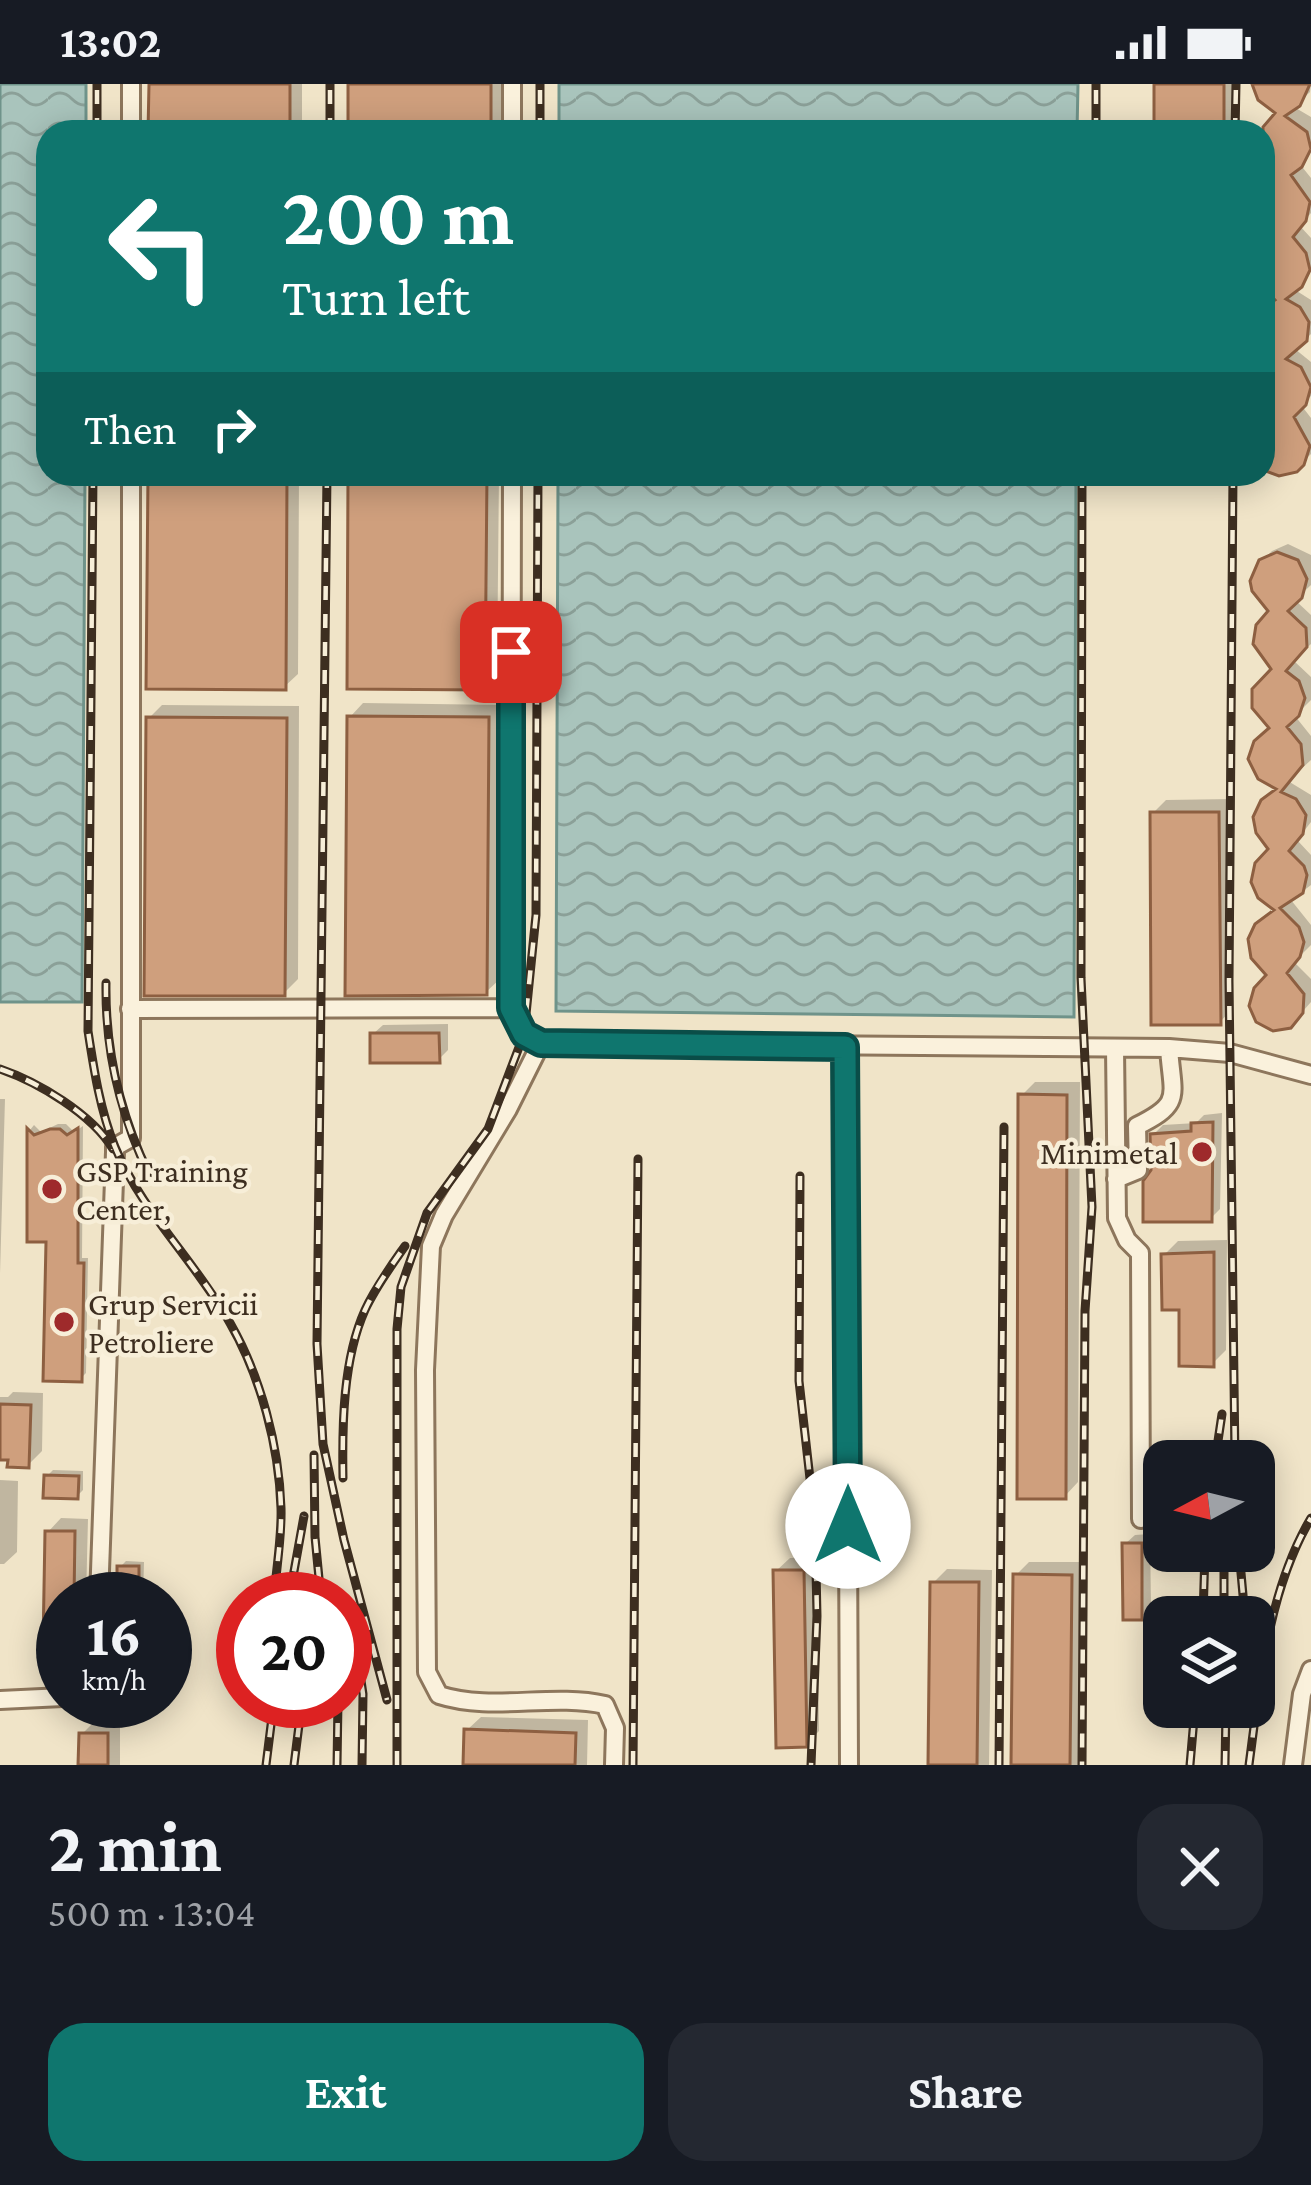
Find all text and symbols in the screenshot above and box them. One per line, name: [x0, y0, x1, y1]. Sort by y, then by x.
text: 13:02: [60, 17, 161, 67]
icon: left: [84, 168, 240, 324]
text: 200 m: [282, 169, 514, 262]
text: Turn left: [282, 267, 470, 327]
icon: right: [201, 396, 267, 462]
text: Then: [84, 404, 177, 454]
pin: [460, 601, 562, 703]
icon: arrive: [478, 619, 544, 685]
place label: Minimetal: [1040, 1134, 1178, 1171]
marker: Minimetal: [1189, 1139, 1215, 1165]
place label: GSP Training Center,: [76, 1152, 248, 1227]
marker: GSP Training Center,: [39, 1176, 65, 1202]
place label: Grup Servicii Petroliere: [88, 1285, 258, 1360]
marker: Grup Servicii Petroliere: [51, 1309, 77, 1335]
north arrow: [1143, 1440, 1275, 1572]
map controls: [1143, 1440, 1275, 1728]
position arrow: [785, 1463, 911, 1589]
speed limit sign: 20: [216, 1572, 372, 1728]
button: layers: [1143, 1596, 1275, 1728]
text: 16: [86, 1601, 142, 1668]
text: km/h: [82, 1663, 146, 1696]
button: close: [1137, 1804, 1263, 1930]
text: 2 min: [48, 1806, 222, 1886]
text: 500 m · 13:04: [48, 1891, 256, 1934]
button: Exit: [48, 2023, 644, 2161]
button: Share: [668, 2023, 1263, 2161]

